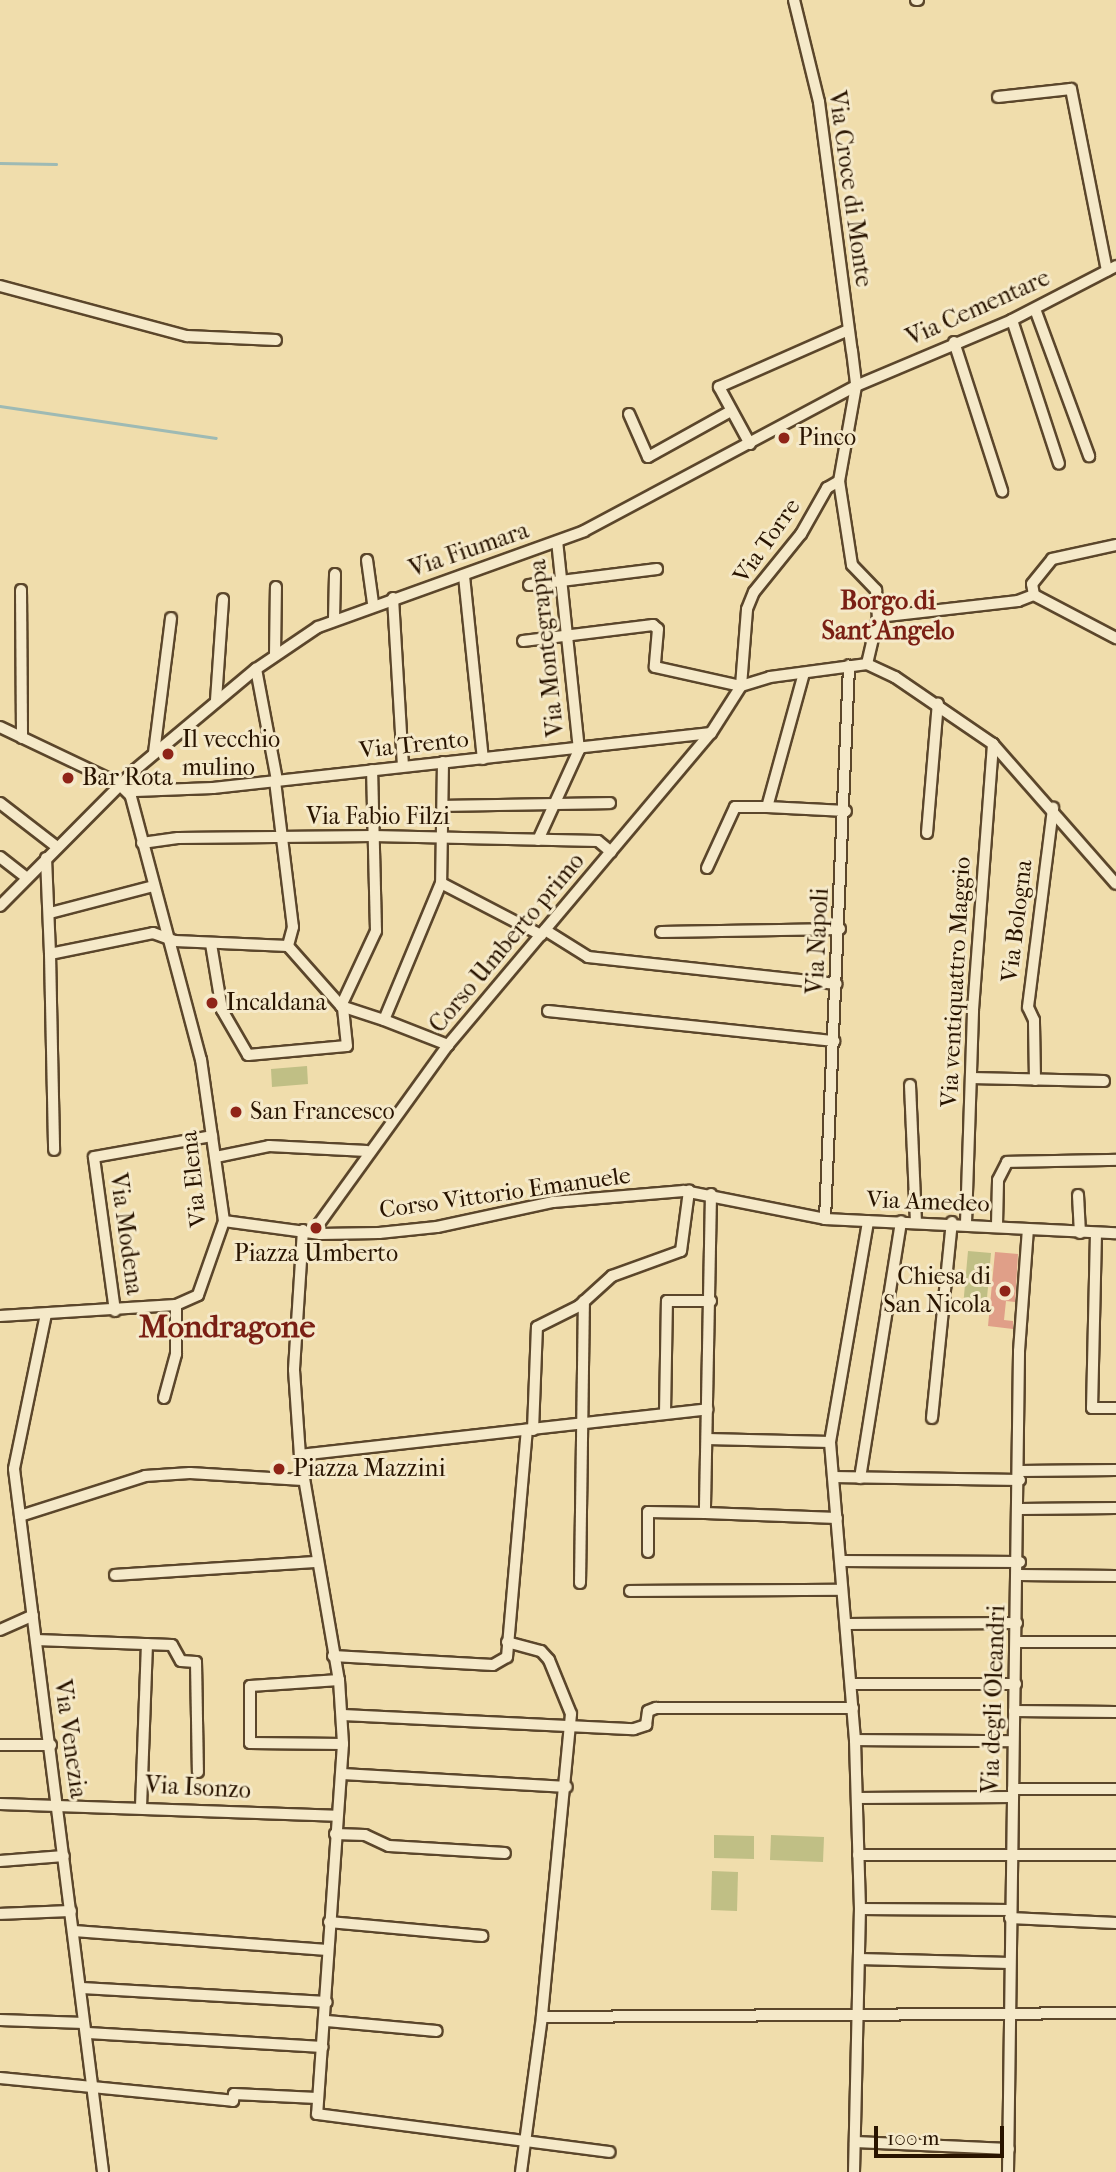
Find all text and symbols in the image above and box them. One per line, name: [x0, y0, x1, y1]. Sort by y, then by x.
street label: Via Croce di Monte: [822, 89, 878, 289]
street label: Via Cementare: [902, 264, 1054, 352]
place label: Pinco: [798, 424, 856, 452]
marker: Pinco: [776, 430, 792, 446]
street label: Via Torre: [727, 493, 807, 589]
street label: Via Fiumara: [405, 516, 533, 584]
street label: Via Montegrappa: [523, 558, 571, 738]
district label: Borgo di Sant'Angelo: [822, 585, 954, 646]
street label: Via Trento: [358, 725, 470, 765]
place label: Il vecchio mulino: [182, 726, 280, 782]
marker: Il vecchio mulino: [160, 746, 176, 762]
place label: Bar Rota: [82, 764, 173, 792]
marker: Bar Rota: [60, 770, 76, 786]
street label: Via Fabio Filzi: [306, 803, 450, 831]
street label: Corso Umberto primo: [423, 847, 591, 1039]
street label: Via ventiquattro Maggio: [935, 856, 977, 1108]
street label: Via Bologna: [995, 858, 1039, 984]
street label: Via Napoli: [801, 887, 835, 995]
place label: Incaldana: [226, 989, 327, 1017]
marker: Incaldana: [204, 995, 220, 1011]
place label: San Francesco: [250, 1098, 395, 1126]
marker: San Francesco: [228, 1104, 244, 1120]
street label: Via Elena: [175, 1129, 213, 1229]
street label: Corso Vittorio Emanuele: [377, 1161, 633, 1225]
street label: Via Modena: [103, 1171, 149, 1297]
street label: Via Amedeo: [866, 1185, 990, 1219]
marker: Piazza Umberto: [308, 1220, 324, 1236]
place label: Piazza Umberto: [234, 1240, 398, 1268]
place label: Chiesa di San Nicola: [883, 1263, 991, 1319]
marker: Chiesa di San Nicola: [997, 1283, 1013, 1299]
district label: Mondragone: [139, 1308, 315, 1346]
place label: Piazza Mazzini: [293, 1455, 446, 1483]
marker: Piazza Mazzini: [271, 1461, 287, 1477]
street label: Via degli Oleandri: [976, 1604, 1012, 1794]
street label: Via Venezia: [47, 1678, 93, 1800]
street label: Via Isonzo: [144, 1771, 252, 1805]
scale bar: [878, 2112, 1007, 2156]
text: 100 m: [887, 2126, 940, 2150]

